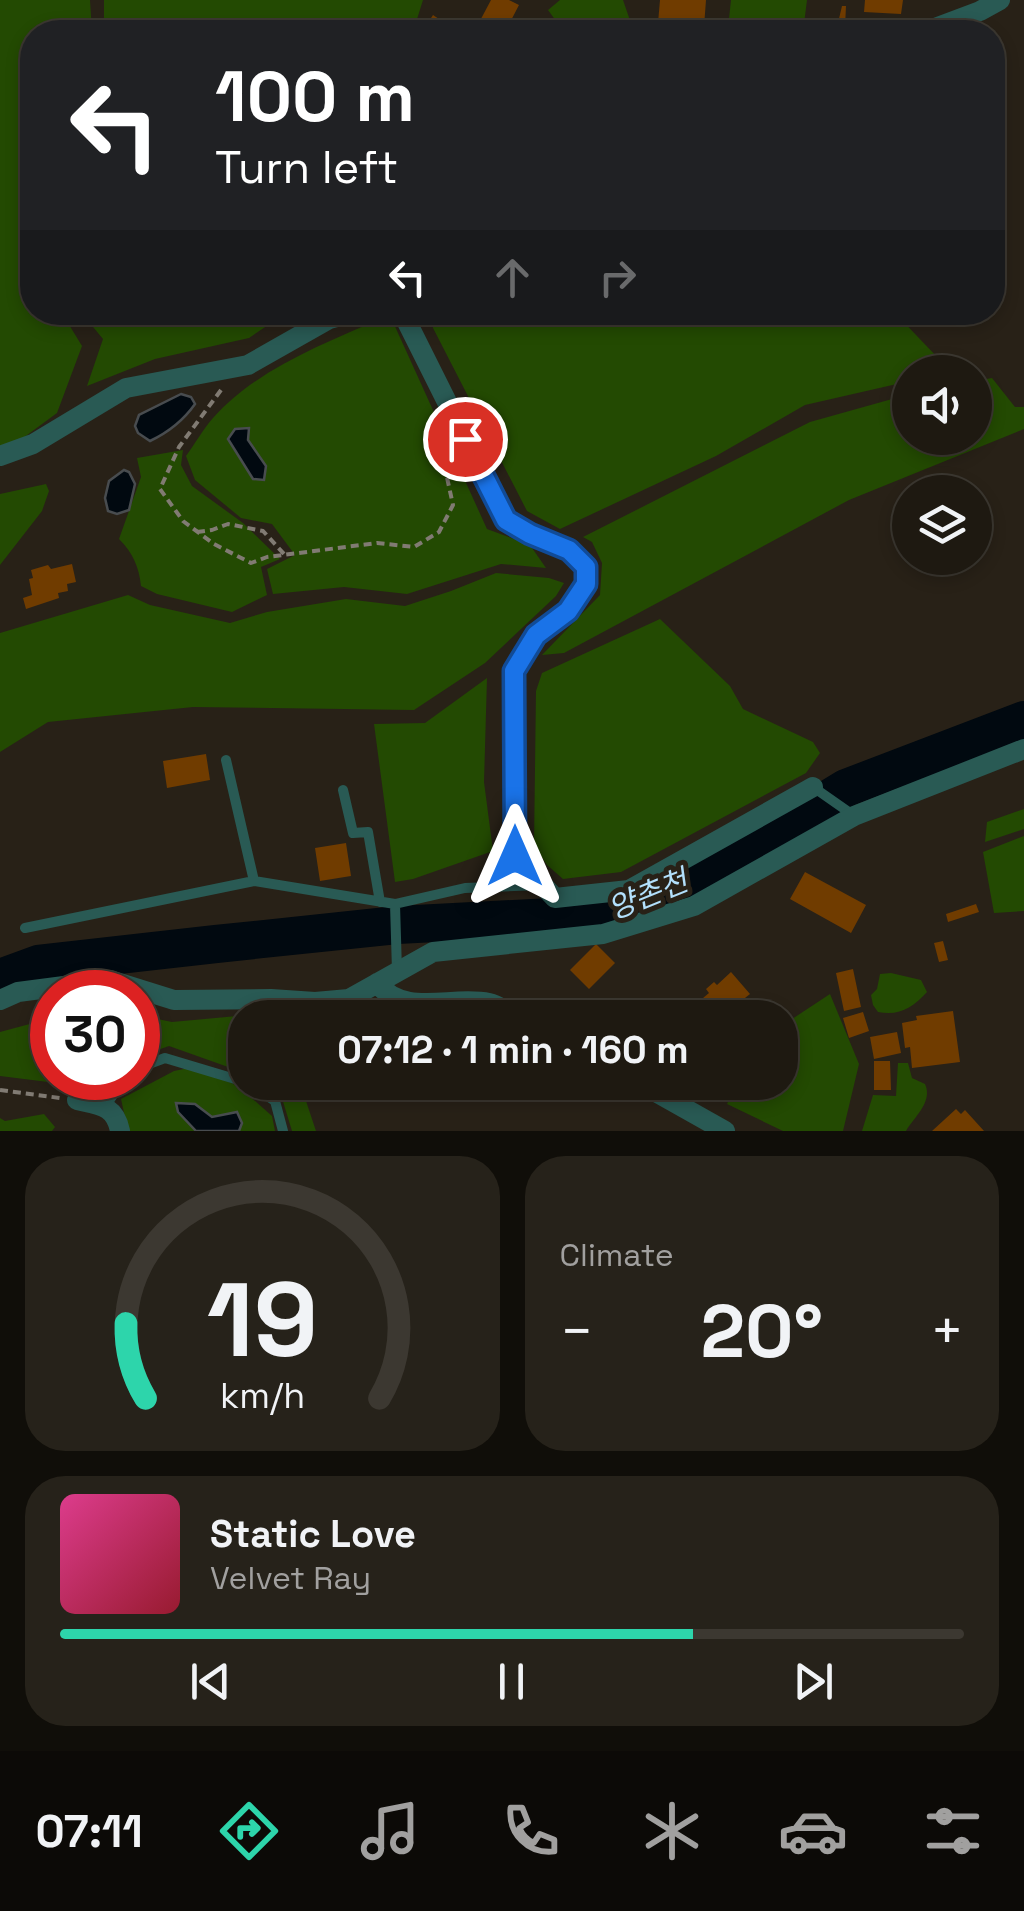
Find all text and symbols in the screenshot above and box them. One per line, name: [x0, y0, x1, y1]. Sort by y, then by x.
text: 100 m: [215, 52, 415, 141]
icon: left: [50, 60, 180, 190]
text: Turn left: [215, 139, 398, 196]
icon: left: [380, 250, 435, 305]
icon: ahead: [485, 250, 540, 305]
icon: right: [590, 250, 645, 305]
map controls: [892, 355, 992, 575]
button: sound: [892, 355, 992, 455]
pin: [423, 397, 508, 482]
icon: arrive: [438, 412, 493, 467]
button: layers: [892, 475, 992, 575]
position arrow: [463, 804, 567, 908]
water label: 양촌천: [602, 860, 697, 928]
speed limit sign: 30: [30, 970, 160, 1100]
text: 07:12 · 1 min · 160 m: [337, 1026, 689, 1074]
text: Climate: [560, 1235, 674, 1275]
text: 19: [207, 1254, 318, 1386]
text: 20°: [700, 1283, 823, 1379]
text: −: [560, 1296, 594, 1366]
text: +: [930, 1296, 964, 1366]
text: km/h: [220, 1373, 305, 1418]
text: Static Love: [210, 1510, 416, 1558]
text: Velvet Ray: [210, 1558, 371, 1598]
icon: previous: [183, 1654, 238, 1709]
icon: pause: [484, 1654, 539, 1709]
icon: next: [786, 1654, 841, 1709]
icon: directions: [214, 1796, 284, 1866]
icon: music: [355, 1796, 425, 1866]
icon: phone: [496, 1796, 566, 1866]
icon: climate: [637, 1796, 707, 1866]
icon: car: [778, 1796, 848, 1866]
icon: filters: [918, 1796, 988, 1866]
text: 07:11: [35, 1803, 143, 1860]

